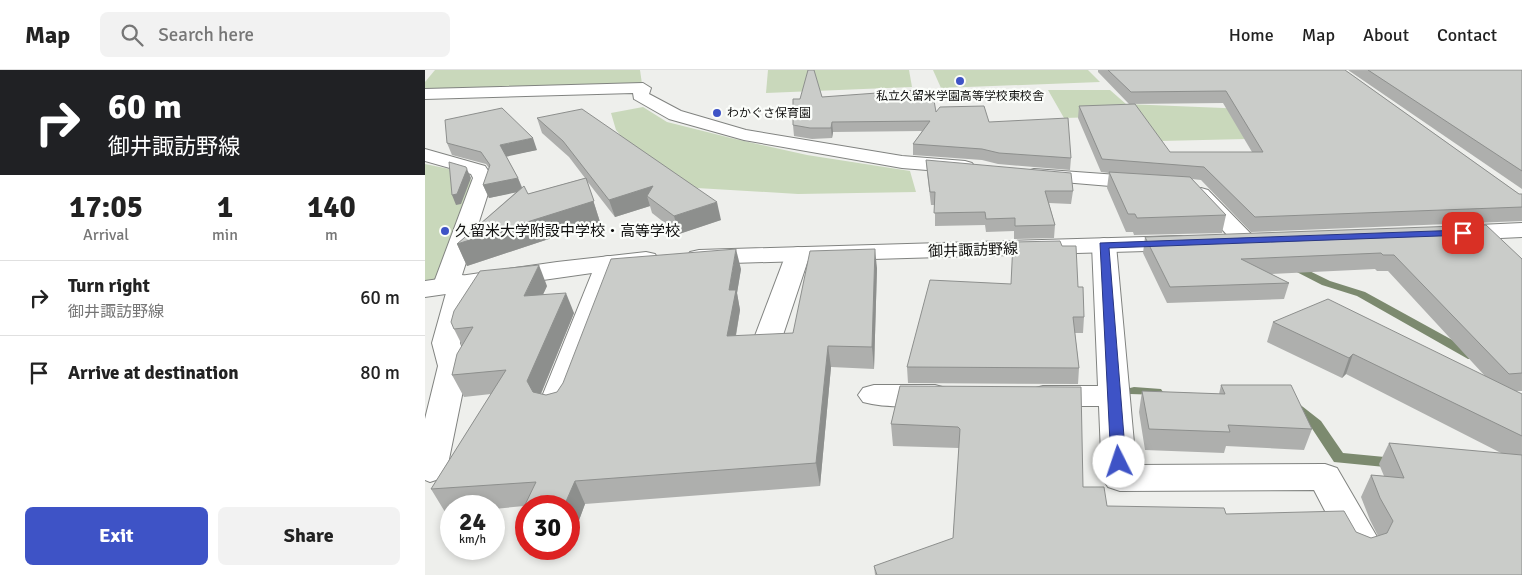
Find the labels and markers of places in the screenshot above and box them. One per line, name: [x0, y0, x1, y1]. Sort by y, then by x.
marker: 私立久留米学園高等学校東校舎: [954, 75, 966, 87]
place label: 私立久留米学園高等学校東校舎: [876, 89, 1044, 104]
place label: わかぐさ保育園: [727, 106, 811, 121]
marker: わかぐさ保育園: [711, 107, 723, 119]
pin: [1442, 212, 1484, 254]
place label: 久留米大学附設中学校・高等学校: [455, 222, 680, 240]
marker: 久留米大学附設中学校・高等学校: [439, 225, 451, 237]

